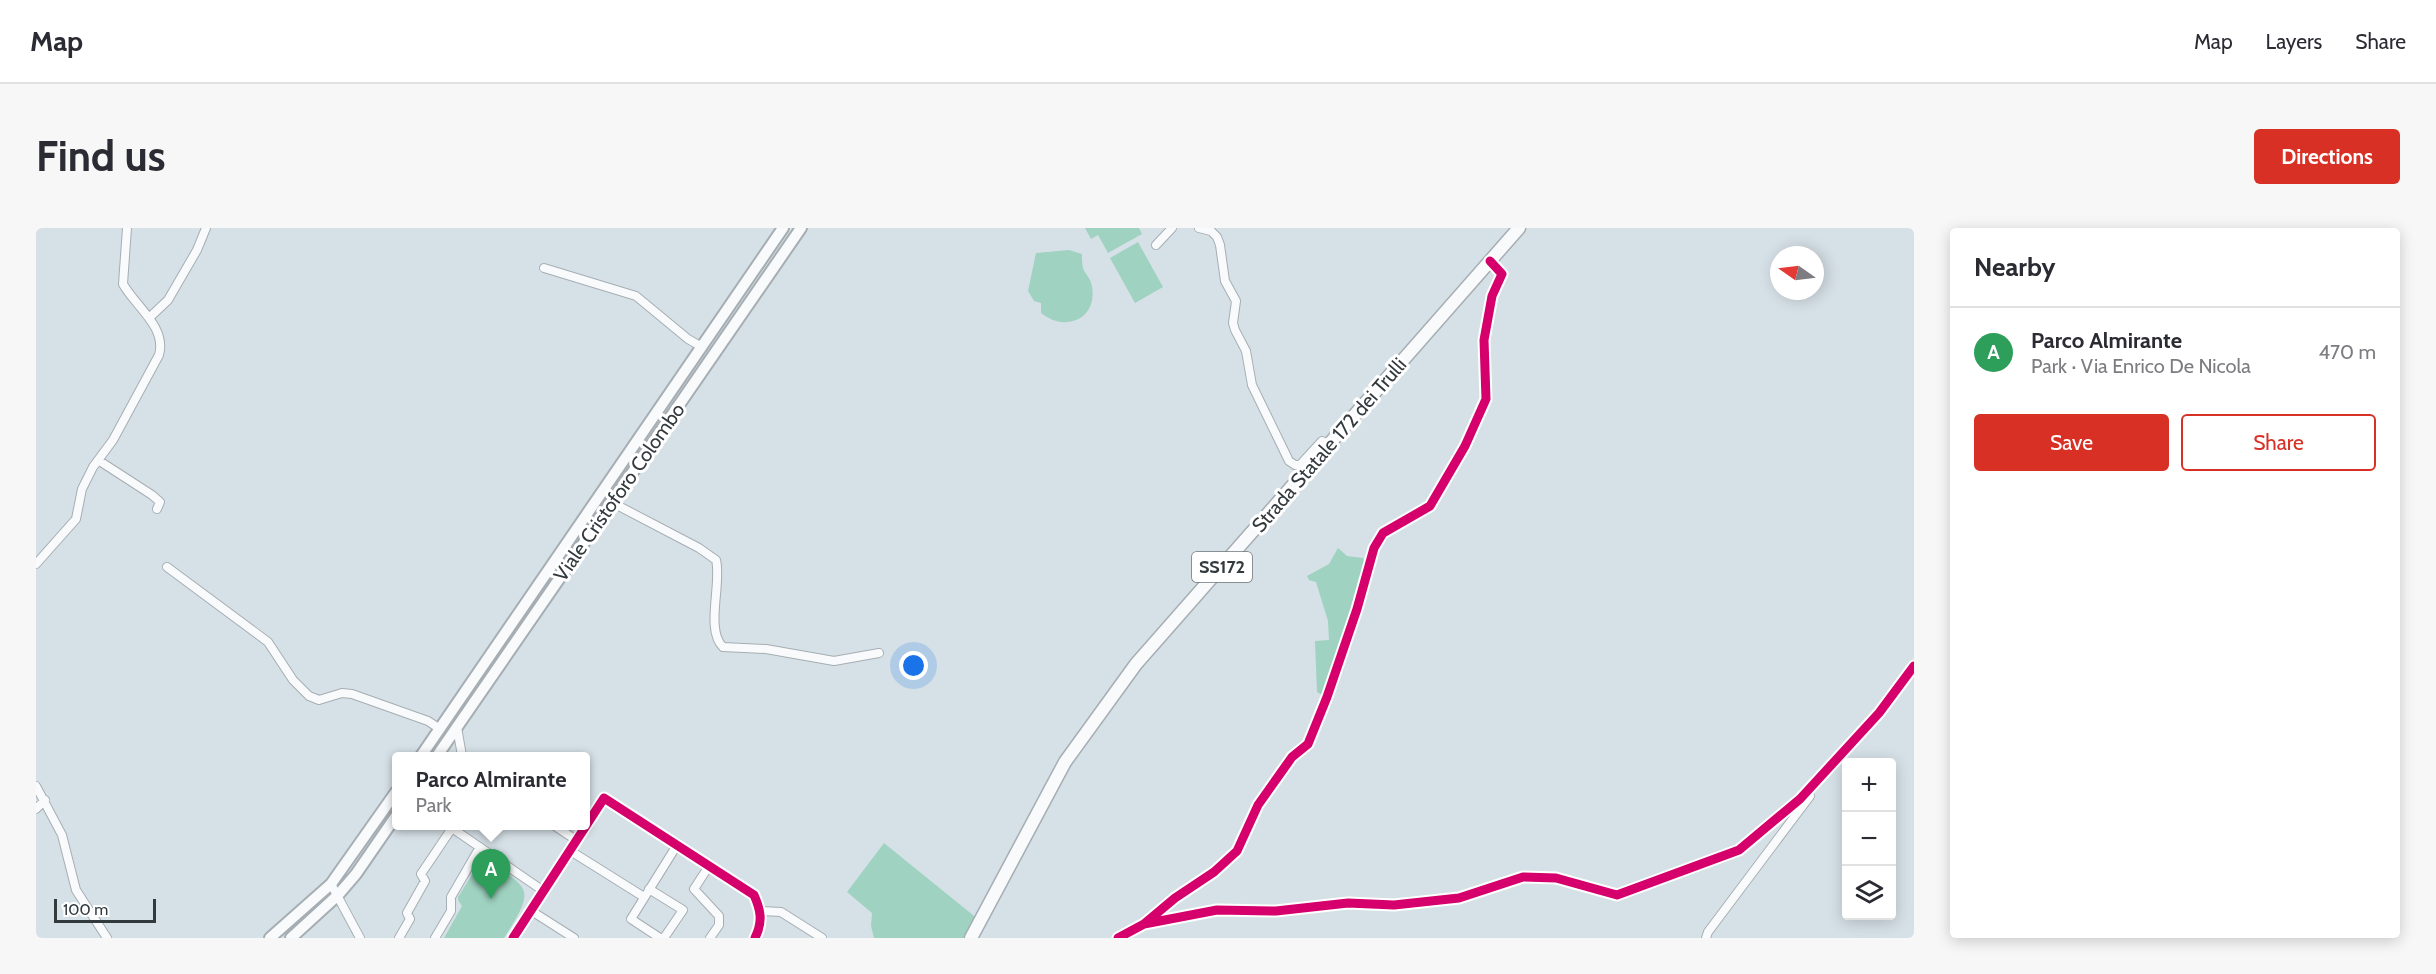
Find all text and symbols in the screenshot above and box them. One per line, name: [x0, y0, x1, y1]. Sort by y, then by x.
text: Map: [30, 24, 83, 58]
text: Map: [2194, 29, 2233, 54]
text: Layers: [2266, 29, 2322, 54]
text: Share: [2355, 29, 2406, 54]
button: Directions: [2254, 129, 2400, 184]
text: Find us: [36, 130, 165, 182]
north arrow: [1770, 246, 1824, 300]
text: Nearby: [1974, 251, 2055, 283]
text: Parco Almirante: [2031, 327, 2182, 354]
text: A: [1987, 340, 2000, 364]
text: 470 m: [2319, 340, 2376, 364]
street label: Strada Statale 172 dei Trulli: [1247, 353, 1411, 537]
text: Park · Via Enrico De Nicola: [2031, 354, 2251, 378]
street label: Viale Cristoforo Colombo: [548, 398, 690, 586]
button: Save: [1974, 414, 2169, 471]
button: Share: [2181, 414, 2376, 471]
road number: SS172: [1192, 552, 1252, 582]
your location: [899, 651, 928, 680]
popup: [392, 752, 590, 830]
map controls: [1842, 758, 1896, 920]
button: +: [1842, 758, 1896, 812]
text: Parco Almirante: [416, 766, 567, 793]
text: Park: [416, 793, 452, 817]
button: −: [1842, 812, 1896, 866]
pin: A: [472, 850, 510, 899]
button: layers: [1842, 866, 1896, 920]
scale bar: [54, 896, 156, 924]
text: 100 m: [63, 900, 108, 919]

